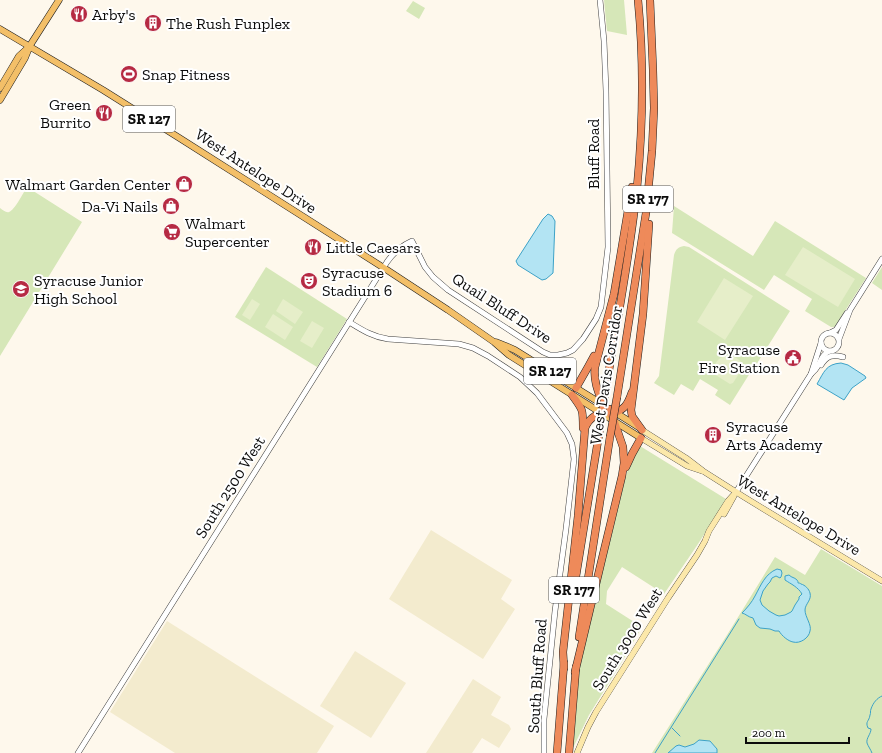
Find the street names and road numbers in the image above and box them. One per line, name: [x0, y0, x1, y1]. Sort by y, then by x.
road number: SR 127: [123, 106, 175, 132]
street label: Bluff Road: [584, 118, 603, 189]
street label: West Antelope Drive: [192, 125, 320, 217]
road number: SR 177: [623, 186, 673, 212]
street label: Quail Bluff Drive: [449, 269, 555, 347]
street label: West Davis Corridor: [586, 304, 626, 446]
road number: SR 127: [524, 358, 576, 384]
street label: South 2500 West: [191, 432, 269, 542]
street label: West Antelope Drive: [734, 471, 864, 559]
road number: SR 177: [549, 577, 599, 603]
street label: South 3000 West: [588, 584, 666, 694]
street label: South Bluff Road: [524, 618, 550, 734]

